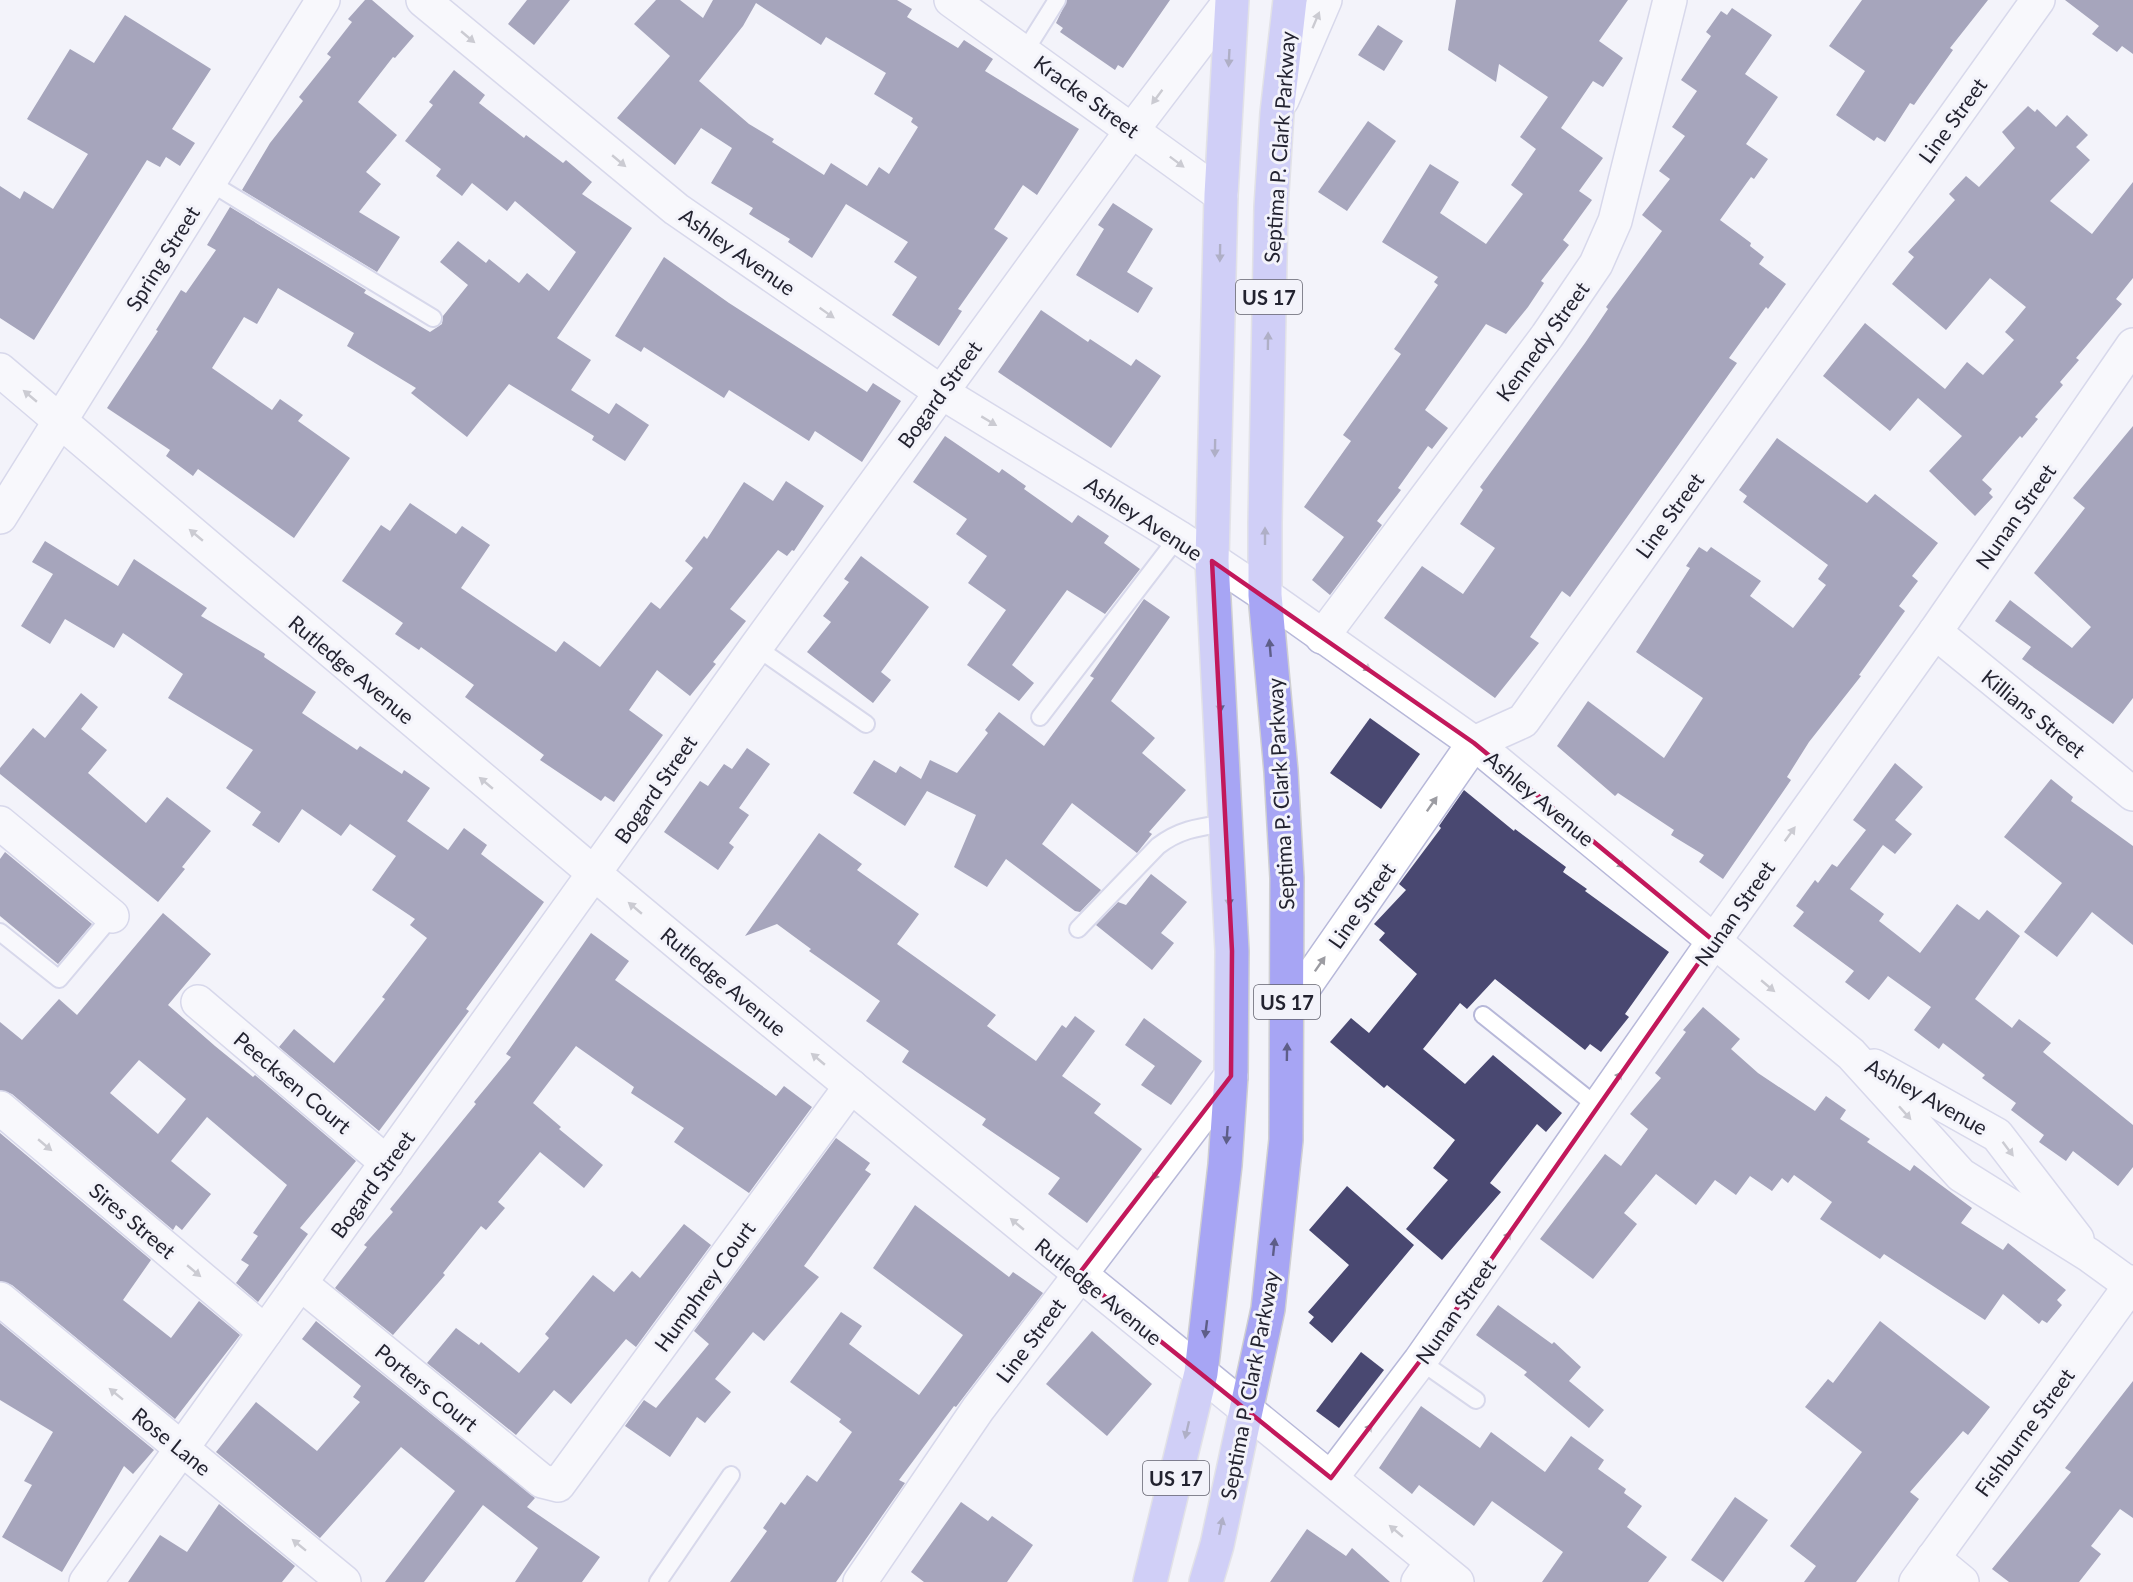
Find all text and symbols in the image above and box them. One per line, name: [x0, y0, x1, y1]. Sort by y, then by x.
one-way arrow: [1311, 11, 1321, 29]
street label: Septima P. Clark Parkway: [1258, 30, 1300, 264]
one-way arrow: [460, 31, 476, 44]
one-way arrow: [1224, 49, 1234, 68]
street label: Kracke Street: [1030, 50, 1145, 143]
street label: Line Street: [1913, 72, 1992, 168]
one-way arrow: [1151, 88, 1163, 104]
one-way arrow: [611, 155, 626, 167]
one-way arrow: [1168, 156, 1184, 168]
street label: Spring Street: [120, 201, 204, 315]
street label: Ashley Avenue: [675, 202, 801, 300]
one-way arrow: [1215, 244, 1225, 263]
street label: Kennedy Street: [1490, 276, 1594, 406]
road number: US 17: [1236, 280, 1302, 314]
one-way arrow: [819, 307, 835, 318]
one-way arrow: [1263, 332, 1273, 351]
street label: Bogard Street: [892, 335, 987, 452]
one-way arrow: [22, 389, 38, 402]
one-way arrow: [981, 416, 997, 427]
one-way arrow: [1210, 439, 1220, 458]
street label: Nunan Street: [1970, 458, 2061, 573]
street label: Line Street: [1630, 467, 1709, 563]
street label: Ashley Avenue: [1080, 471, 1208, 565]
one-way arrow: [1260, 527, 1270, 546]
one-way arrow: [188, 529, 204, 542]
street label: Rutledge Avenue: [284, 609, 420, 729]
one-way arrow: [1265, 638, 1275, 657]
one-way arrow: [1355, 660, 1371, 672]
street label: Killians Street: [1977, 664, 2091, 763]
street label: Septima P. Clark Parkway: [1261, 677, 1299, 911]
one-way arrow: [1215, 694, 1225, 713]
street label: Bogard Street: [609, 730, 702, 848]
street label: Ashley Avenue: [1480, 745, 1600, 851]
one-way arrow: [478, 776, 494, 789]
one-way arrow: [1426, 796, 1438, 812]
one-way arrow: [1784, 827, 1796, 843]
one-way arrow: [1610, 855, 1626, 868]
street label: Nunan Street: [1689, 855, 1780, 970]
street label: Line Street: [1322, 857, 1400, 953]
one-way arrow: [1225, 889, 1234, 908]
one-way arrow: [628, 903, 643, 915]
street label: Rutledge Avenue: [656, 921, 792, 1041]
one-way arrow: [1314, 956, 1325, 972]
one-way arrow: [1760, 979, 1776, 992]
road number: US 17: [1254, 985, 1320, 1019]
street label: Peecksen Court: [229, 1026, 357, 1138]
one-way arrow: [1282, 1043, 1292, 1062]
street label: Ashley Avenue: [1862, 1052, 1992, 1140]
one-way arrow: [811, 1053, 826, 1066]
one-way arrow: [1611, 1072, 1623, 1088]
one-way arrow: [1897, 1106, 1911, 1120]
street label: Bogard Street: [325, 1125, 420, 1242]
one-way arrow: [1222, 1126, 1231, 1145]
one-way arrow: [37, 1139, 53, 1152]
one-way arrow: [2001, 1141, 2013, 1156]
one-way arrow: [1151, 1165, 1163, 1180]
street label: Sires Street: [85, 1177, 181, 1263]
street label: Humphrey Court: [648, 1216, 760, 1356]
one-way arrow: [1010, 1218, 1025, 1231]
street label: Rutledge Avenue: [1031, 1232, 1167, 1350]
one-way arrow: [1499, 1232, 1511, 1247]
one-way arrow: [1270, 1237, 1279, 1256]
street label: Nunan Street: [1410, 1253, 1501, 1368]
one-way arrow: [186, 1265, 202, 1278]
street label: Septima P. Clark Parkway: [1215, 1268, 1283, 1501]
street label: Line Street: [990, 1292, 1070, 1387]
one-way arrow: [1202, 1320, 1211, 1339]
street label: Porters Court: [371, 1338, 484, 1436]
street label: Fishburne Street: [1969, 1363, 2079, 1501]
one-way arrow: [108, 1388, 124, 1401]
street label: Rose Lane: [128, 1402, 216, 1480]
one-way arrow: [1182, 1421, 1192, 1439]
one-way arrow: [1360, 1423, 1373, 1439]
road number: US 17: [1143, 1461, 1209, 1495]
one-way arrow: [1217, 1516, 1226, 1535]
one-way arrow: [1388, 1525, 1404, 1538]
one-way arrow: [292, 1539, 307, 1552]

